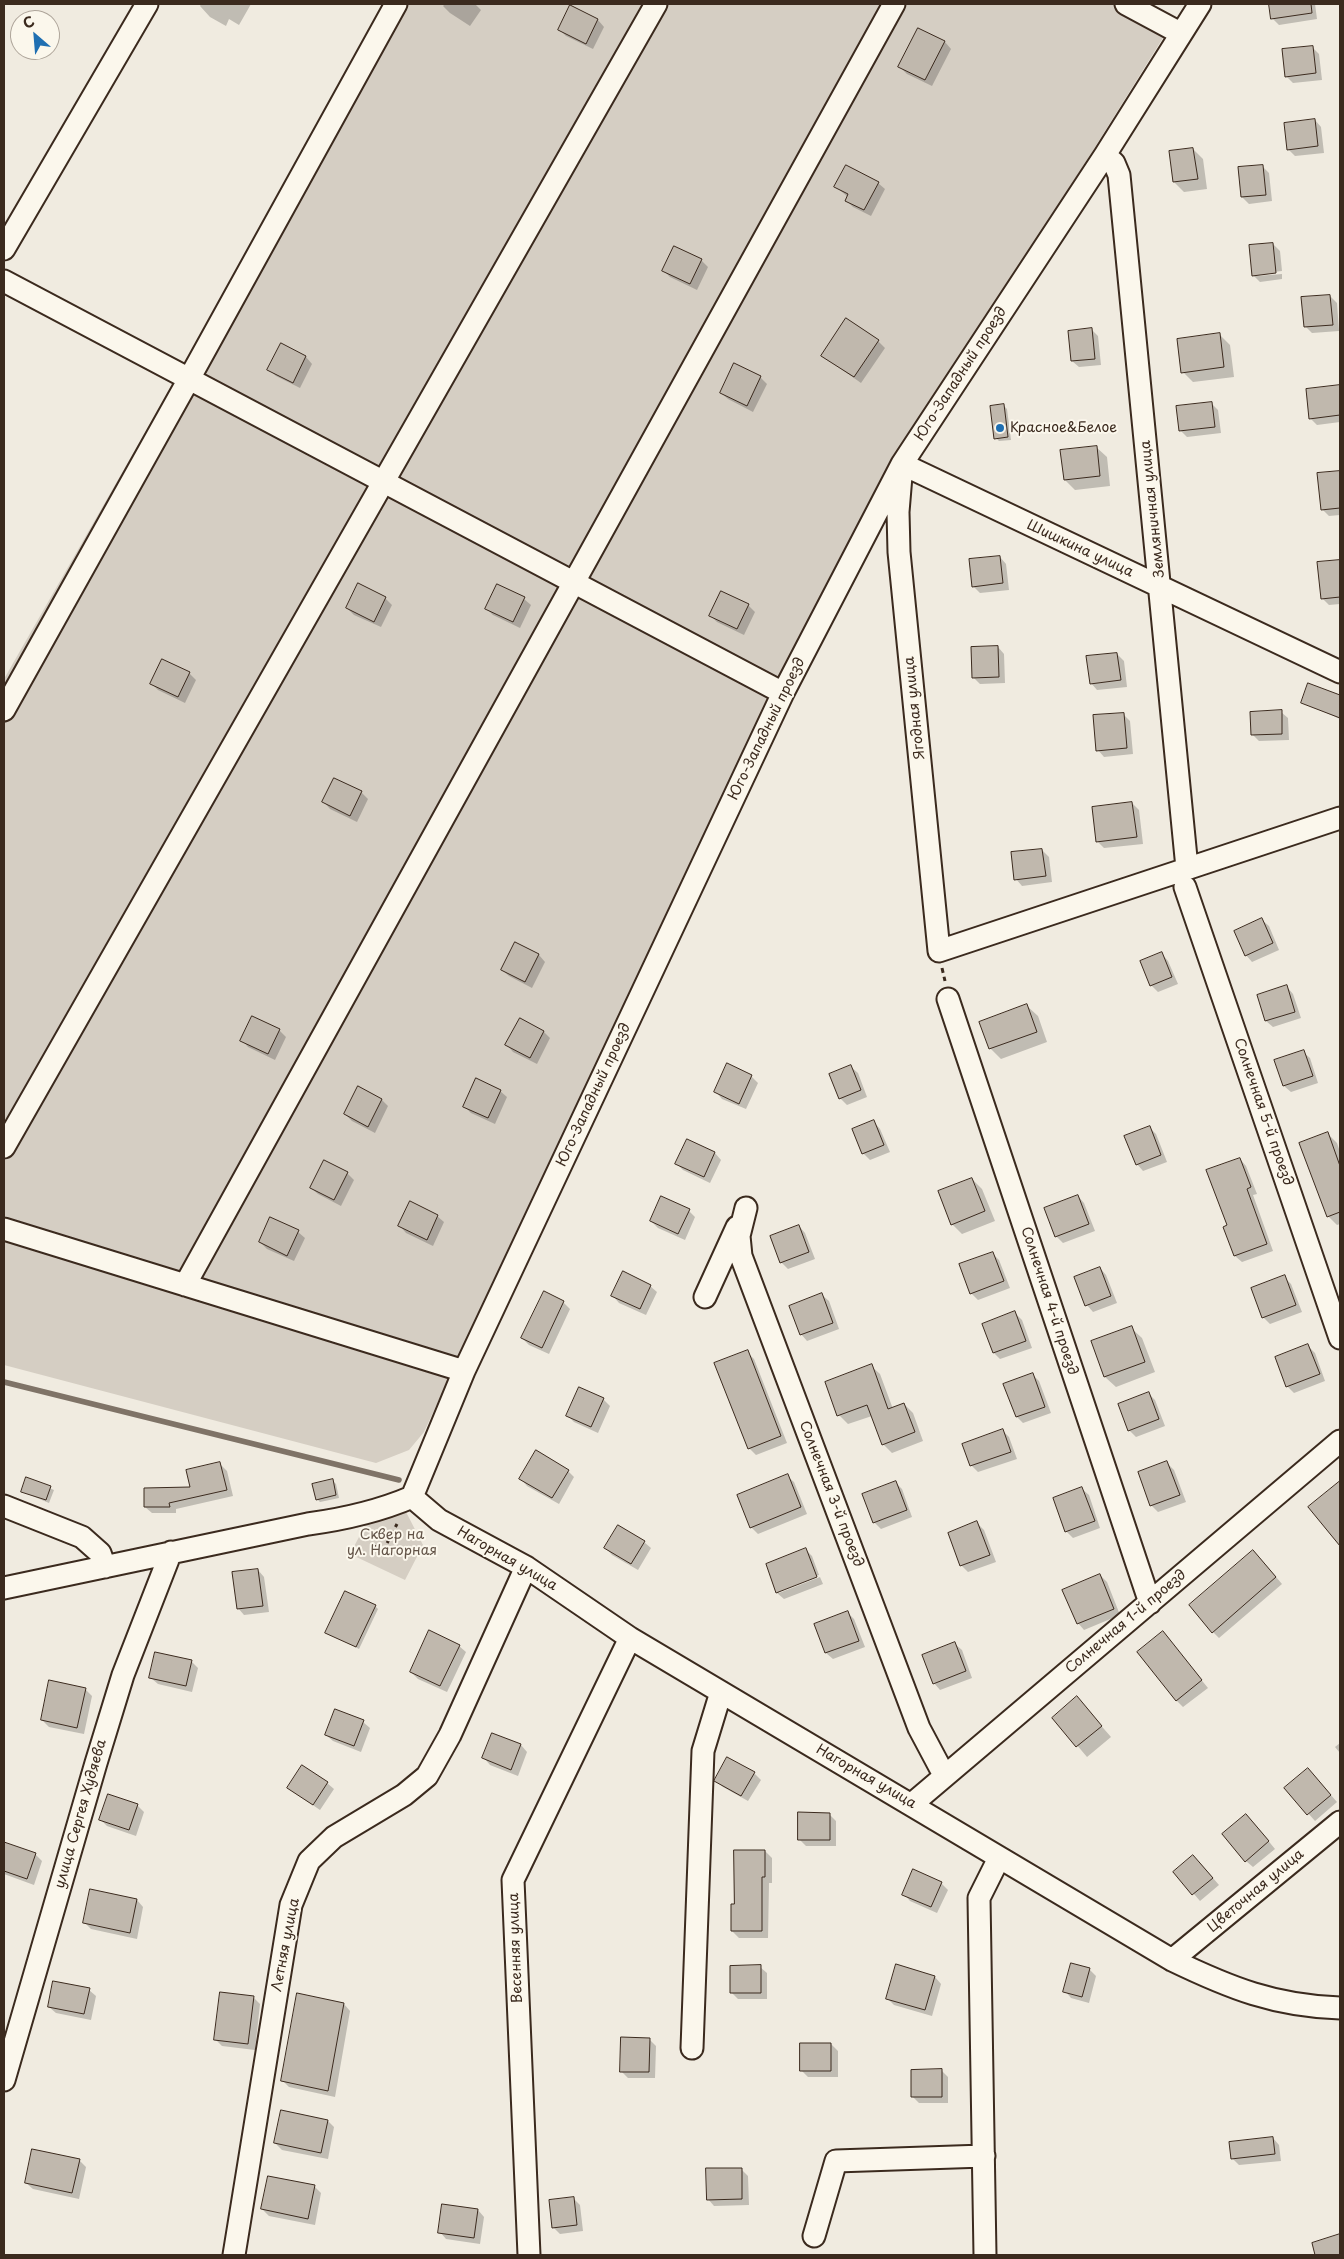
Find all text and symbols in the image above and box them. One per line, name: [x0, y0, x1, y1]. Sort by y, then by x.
north arrow: [10, 10, 60, 60]
text: С: [19, 10, 38, 34]
street label: Юго-Западный проезд: [911, 304, 1011, 444]
place label: Красное&Белое: [1010, 420, 1117, 436]
marker: Красное&Белое: [994, 422, 1006, 434]
street label: Земляничная улица: [1137, 439, 1169, 579]
street label: Шишкина улица: [1024, 517, 1136, 581]
street label: Юго-Западный проезд: [725, 655, 809, 803]
street label: Ягодная улица: [901, 656, 929, 760]
street label: Юго-Западный проезд: [553, 1021, 635, 1169]
street label: Солнечная 5-й проезд: [1230, 1036, 1296, 1188]
street label: Солнечная 4-й проезд: [1017, 1225, 1081, 1377]
street label: Солнечная 3-й проезд: [795, 1419, 867, 1569]
street label: Нагорная улица: [454, 1523, 560, 1595]
park label: Сквер на ул. Нагорная: [347, 1527, 437, 1560]
street label: Солнечная 1-й проезд: [1062, 1567, 1190, 1677]
street label: улица Сергея Худяева: [52, 1738, 110, 1890]
street label: Нагорная улица: [813, 1741, 919, 1813]
street label: Цветочная улица: [1204, 1846, 1308, 1936]
street label: Весенняя улица: [506, 1892, 526, 2004]
street label: Летняя улица: [269, 1897, 303, 1993]

